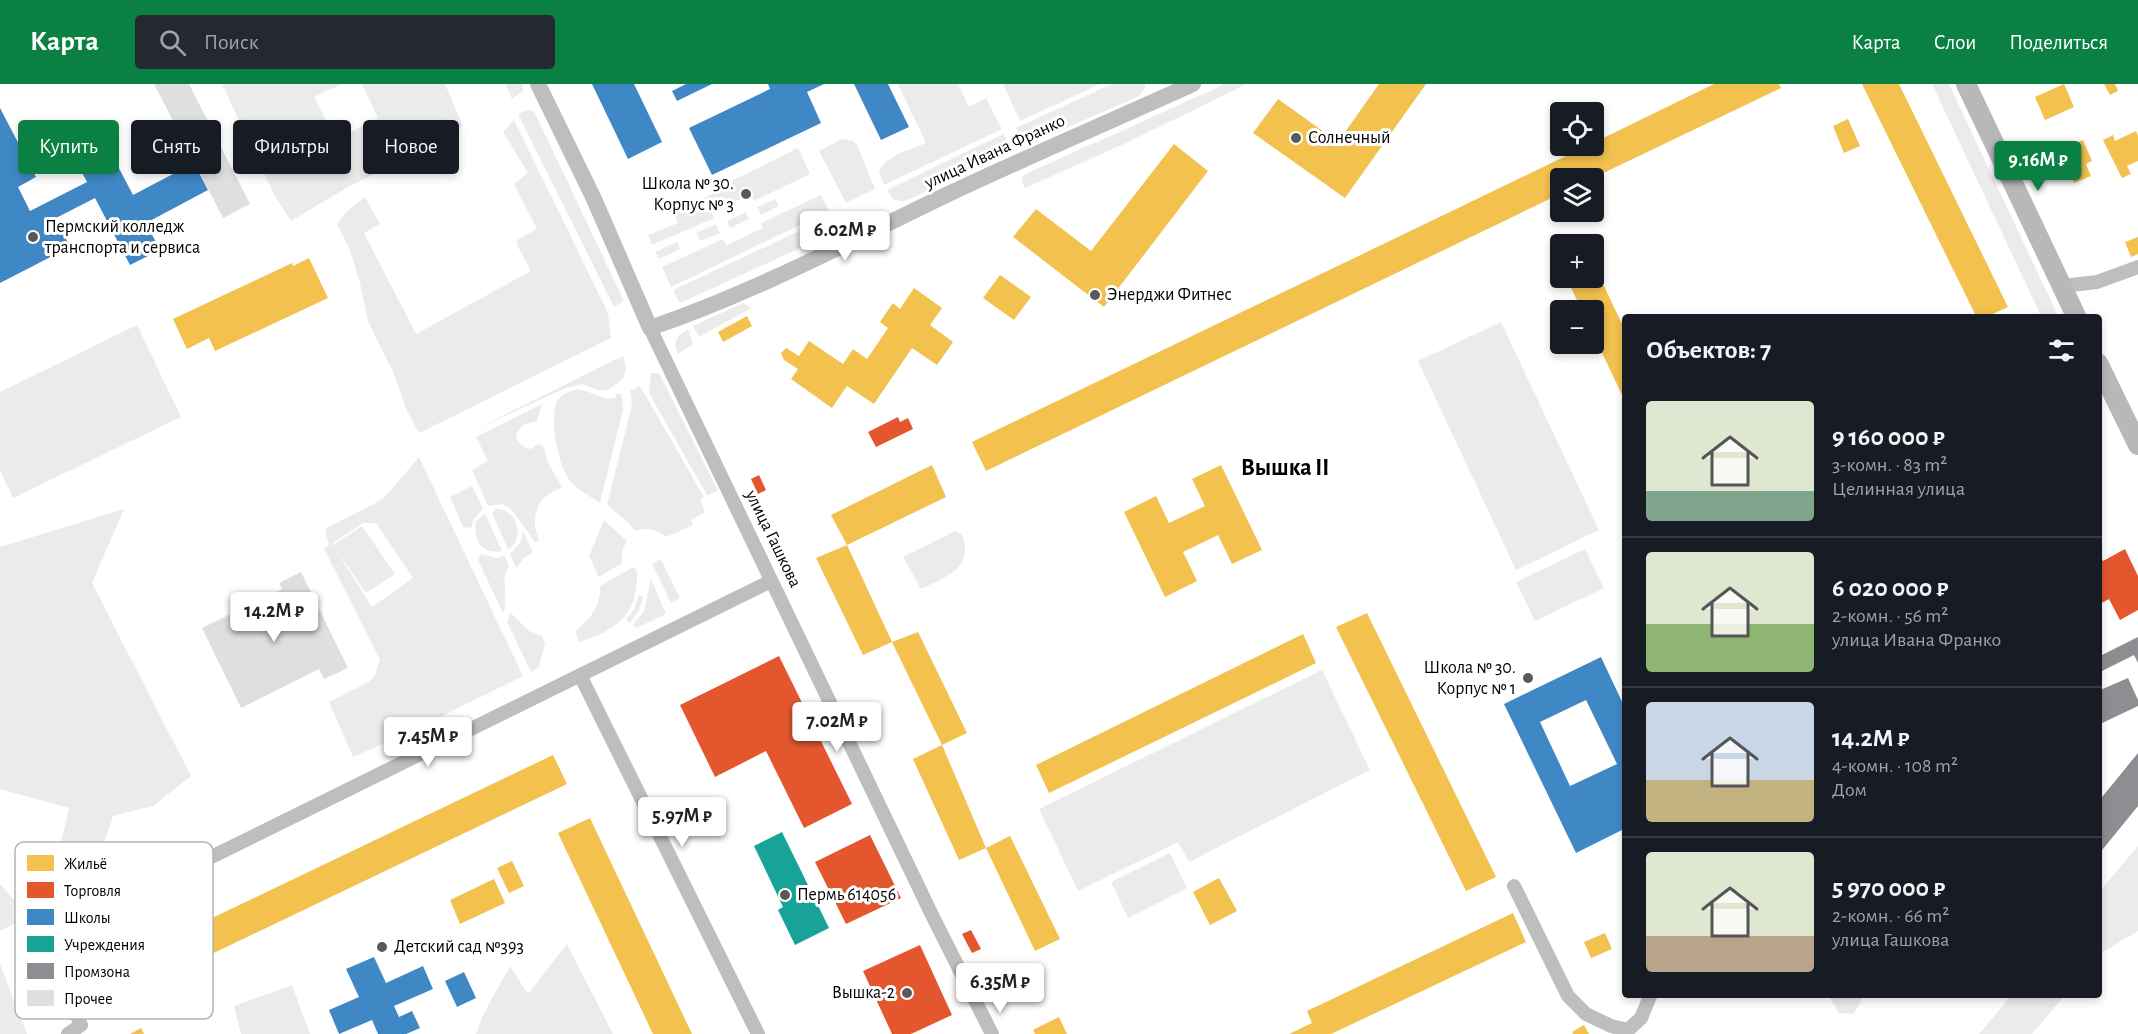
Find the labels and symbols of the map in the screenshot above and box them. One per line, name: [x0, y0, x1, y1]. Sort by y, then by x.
street label: улица Ивана Франко: [921, 112, 1068, 193]
place label: Солнечный: [1308, 129, 1390, 147]
marker: Солнечный: [1289, 131, 1303, 145]
pin: 9.16M ₽: [1983, 141, 2093, 192]
place label: Школа № 30. Корпус № 3: [642, 175, 734, 214]
marker: Школа № 30. Корпус № 3: [739, 187, 753, 201]
pin: 6.02M ₽: [790, 211, 900, 262]
place label: Пермский колледж транспорта и сервиса: [44, 218, 200, 257]
marker: Пермский колледж транспорта и сервиса: [26, 230, 40, 244]
place label: Энерджи Фитнес: [1107, 286, 1232, 304]
marker: Энерджи Фитнес: [1088, 288, 1102, 302]
district label: Вышка II: [1241, 456, 1329, 480]
street label: улица Гашкова: [741, 487, 804, 590]
pin: 14.2M ₽: [219, 592, 329, 643]
place label: Школа № 30. Корпус № 1: [1424, 659, 1516, 698]
marker: Школа № 30. Корпус № 1: [1521, 671, 1535, 685]
pin: 7.02M ₽: [782, 702, 892, 753]
pin: 7.45M ₽: [373, 717, 483, 768]
pin: 5.97M ₽: [627, 797, 737, 848]
legend: [15, 842, 213, 1019]
text: Жильё: [64, 856, 107, 872]
text: Торговля: [64, 883, 121, 899]
place label: Пермь 614056: [797, 886, 896, 904]
marker: Пермь 614056: [778, 888, 792, 902]
text: Школы: [64, 910, 111, 926]
text: Учреждения: [64, 937, 145, 953]
place label: Детский сад №393: [394, 938, 524, 956]
marker: Детский сад №393: [375, 940, 389, 954]
pin: 6.35M ₽: [945, 963, 1055, 1014]
text: Промзона: [64, 964, 130, 980]
place label: Вышка-2: [832, 984, 895, 1002]
marker: Вышка-2: [900, 986, 914, 1000]
text: Прочее: [64, 991, 113, 1007]

